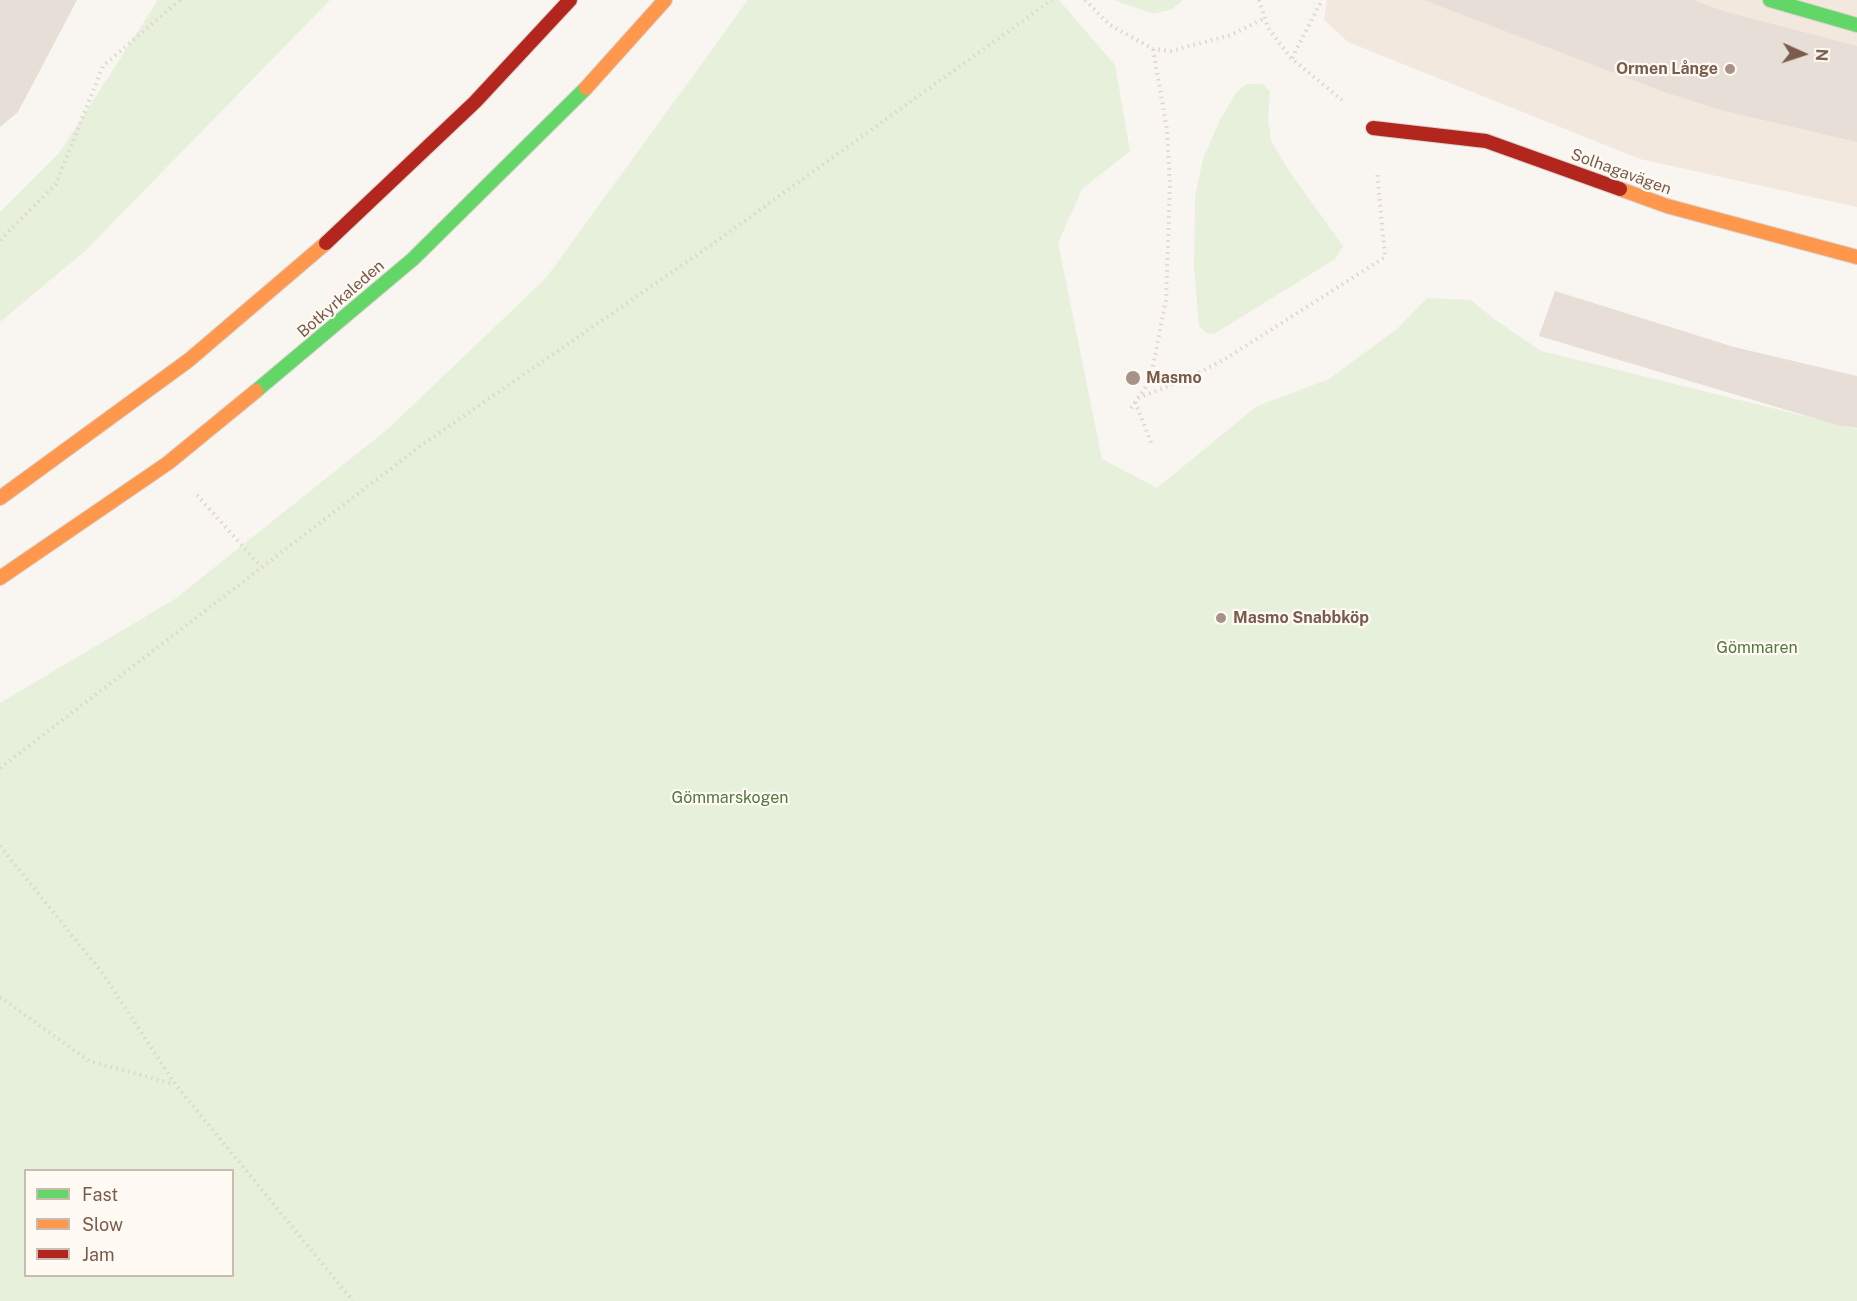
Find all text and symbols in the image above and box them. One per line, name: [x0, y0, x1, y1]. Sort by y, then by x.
north arrow: [1773, 24, 1833, 84]
text: N: [1812, 48, 1831, 62]
place label: Ormen Långe: [1616, 59, 1718, 79]
marker: Ormen Långe: [1723, 62, 1737, 76]
street label: Solhagavägen: [1568, 145, 1674, 199]
street label: Botkyrkaleden: [294, 256, 388, 342]
place label: Masmo: [1146, 368, 1202, 388]
marker: Masmo: [1124, 369, 1142, 387]
place label: Masmo Snabbköp: [1233, 608, 1369, 628]
marker: Masmo Snabbköp: [1214, 611, 1228, 625]
park label: Gömmaren: [1716, 638, 1798, 658]
park label: Gömmarskogen: [671, 788, 789, 808]
legend: [24, 1169, 234, 1277]
text: Fast: [82, 1184, 118, 1205]
text: Slow: [82, 1214, 123, 1235]
text: Jam: [82, 1244, 115, 1265]

